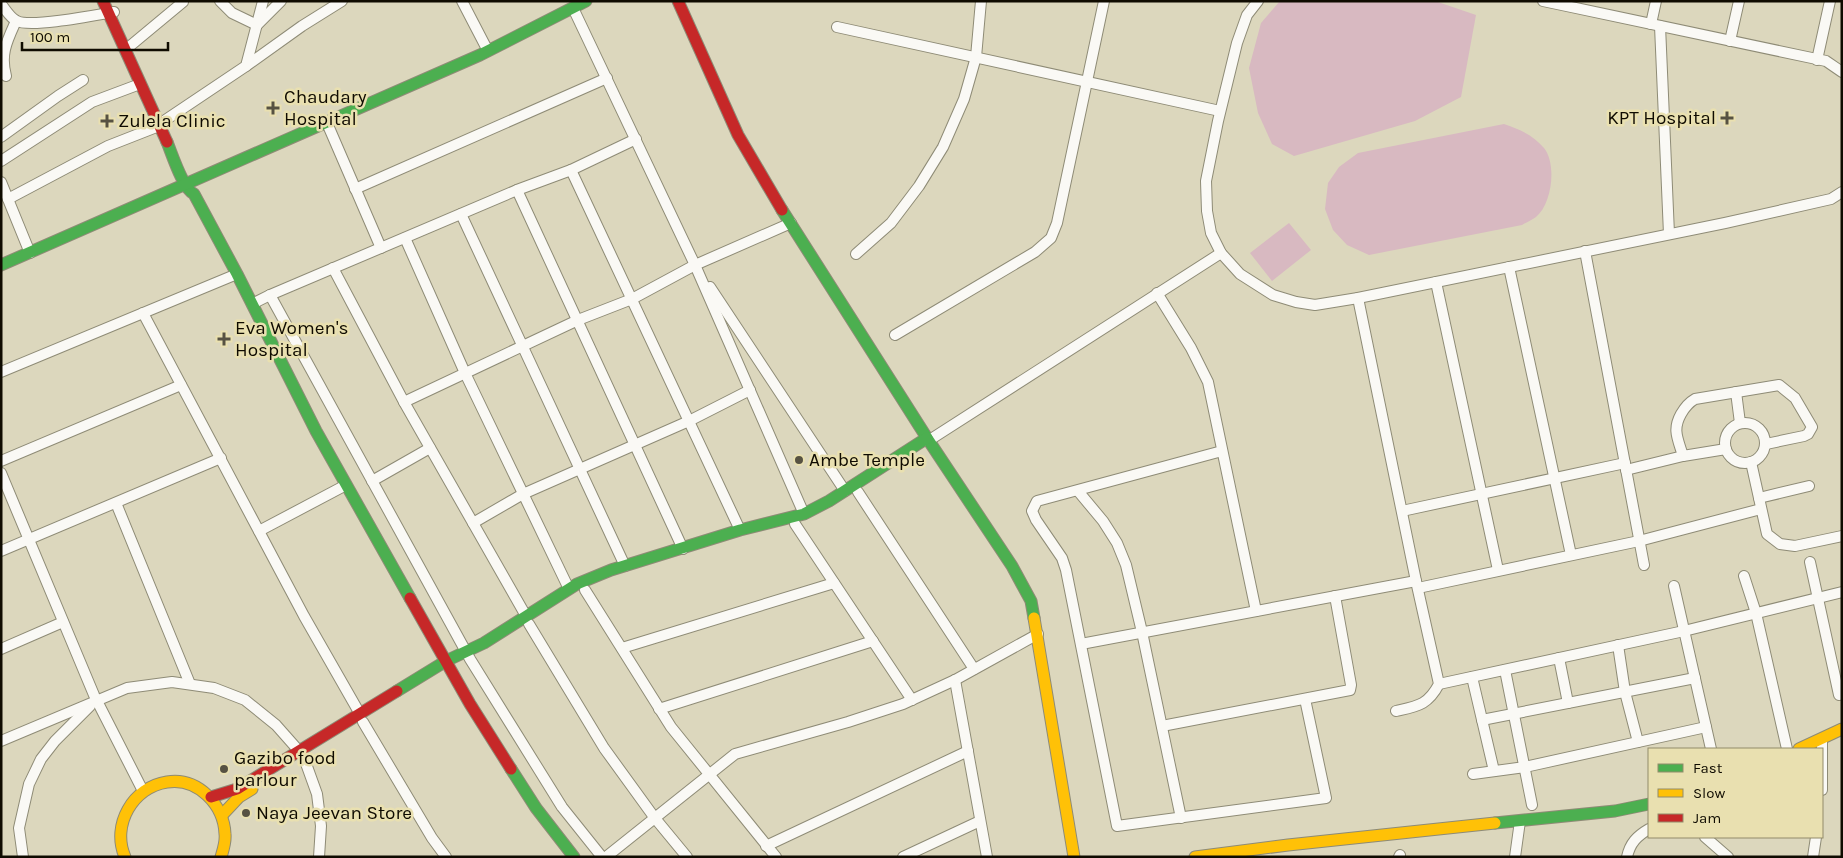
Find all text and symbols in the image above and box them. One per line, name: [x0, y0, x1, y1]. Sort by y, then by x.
scale bar: [22, 20, 169, 52]
text: 100 m: [30, 28, 70, 46]
place label: Chaudary Hospital: [284, 86, 367, 130]
marker: Chaudary Hospital: [266, 101, 280, 115]
place label: KPT Hospital: [1607, 107, 1716, 129]
place label: Zulela Clinic: [118, 110, 226, 132]
marker: KPT Hospital: [1720, 111, 1734, 125]
marker: Zulela Clinic: [100, 114, 114, 128]
place label: Eva Women's Hospital: [235, 317, 349, 361]
marker: Eva Women's Hospital: [217, 332, 231, 346]
place label: Ambe Temple: [809, 449, 925, 471]
marker: Ambe Temple: [793, 454, 805, 466]
place label: Gazibo food parlour: [234, 747, 336, 791]
legend: [1648, 748, 1823, 838]
text: Fast: [1693, 759, 1723, 777]
marker: Gazibo food parlour: [218, 763, 230, 775]
text: Slow: [1693, 784, 1725, 802]
place label: Naya Jeevan Store: [256, 802, 412, 824]
marker: Naya Jeevan Store: [240, 807, 252, 819]
text: Jam: [1693, 809, 1721, 827]

